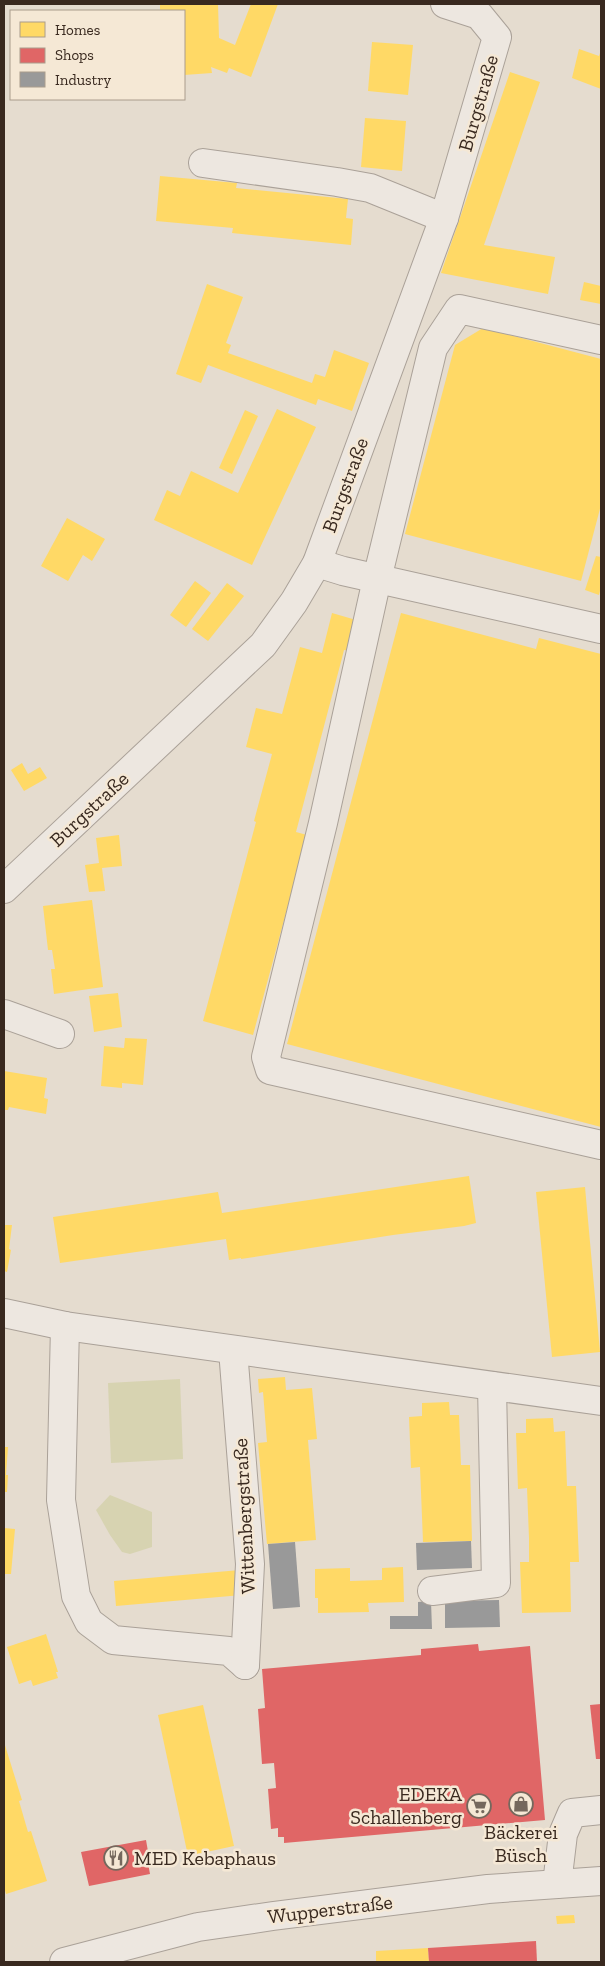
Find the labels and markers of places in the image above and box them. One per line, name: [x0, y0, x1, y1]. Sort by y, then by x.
place label: EDEKA Schallenberg: [350, 1782, 463, 1829]
shop icon: Bäckerei Büsch: [508, 1791, 534, 1817]
supermarket icon: EDEKA Schallenberg: [466, 1793, 492, 1819]
place label: Bäckerei Büsch: [484, 1820, 558, 1867]
restaurant icon: MED Kebaphaus: [103, 1845, 129, 1871]
place label: MED Kebaphaus: [134, 1846, 276, 1870]

